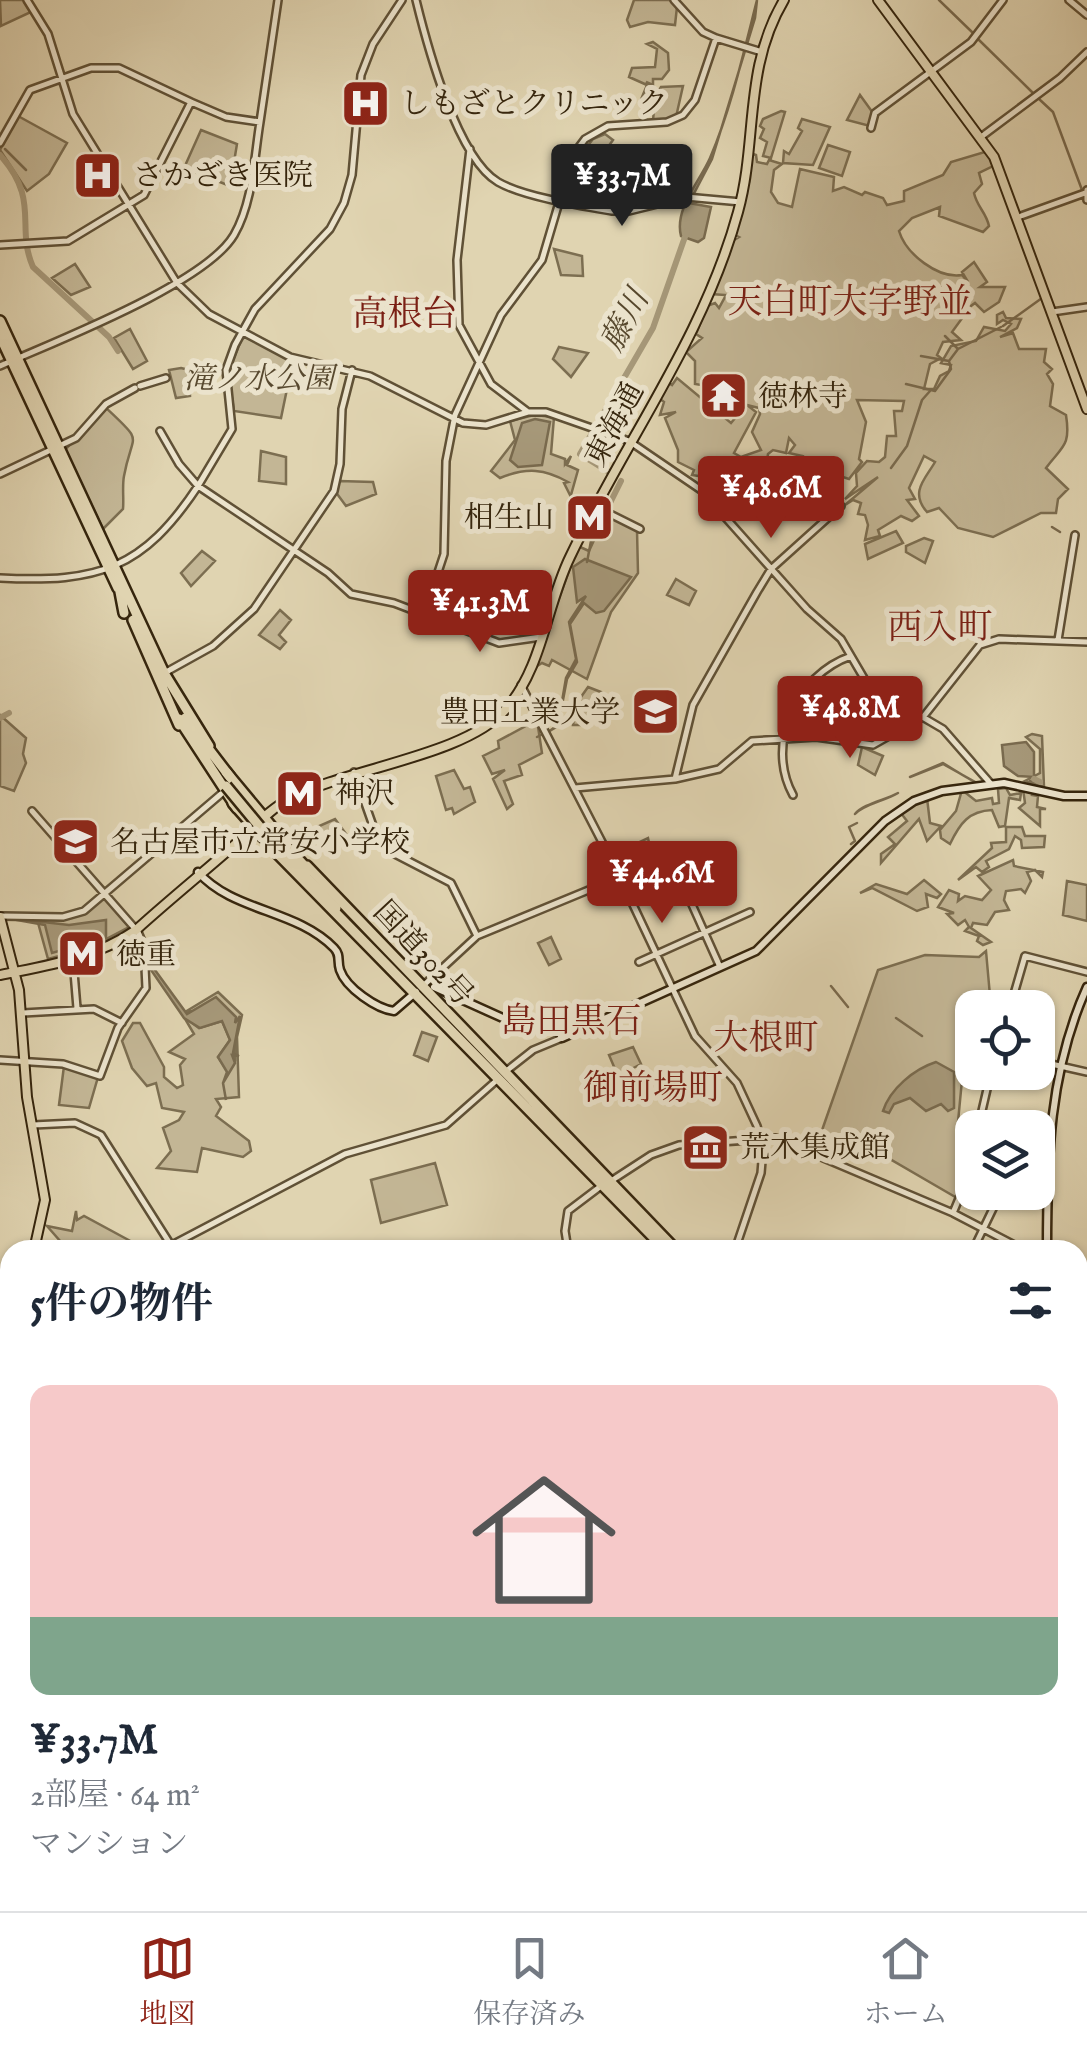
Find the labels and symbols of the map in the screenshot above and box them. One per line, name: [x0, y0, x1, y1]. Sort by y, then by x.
hospital icon: しもざとクリニック: [339, 77, 391, 129]
place label: しもざとクリニック: [400, 86, 668, 124]
pin: ¥33.7M: [541, 144, 703, 229]
hospital icon: さかざき医院: [72, 149, 124, 201]
place label: さかざき医院: [133, 158, 313, 196]
water label: 藤川: [593, 281, 661, 359]
district label: 天白町大字野並: [727, 281, 973, 326]
district label: 高根台: [352, 293, 458, 338]
park label: 滝ノ水公園: [184, 361, 339, 399]
temple icon: 徳林寺: [697, 370, 749, 422]
street label: 東海通: [578, 376, 654, 474]
place label: 徳林寺: [758, 379, 848, 417]
pin: ¥48.6M: [690, 456, 852, 541]
metro station icon: 相生山: [563, 491, 615, 543]
place label: 相生山: [464, 500, 554, 538]
pin: ¥41.3M: [399, 570, 561, 655]
district label: 西入町: [887, 606, 993, 651]
pin: ¥48.8M: [769, 676, 931, 761]
school or university icon: 豊田工業大学: [629, 686, 681, 738]
place label: 豊田工業大学: [440, 695, 620, 733]
metro station icon: 神沢: [274, 767, 326, 819]
place label: 神沢: [335, 776, 395, 814]
school or university icon: 名古屋市立常安小学校: [49, 816, 101, 868]
place label: 名古屋市立常安小学校: [110, 825, 410, 863]
pin: ¥44.6M: [581, 841, 743, 926]
street label: 国道302号: [364, 894, 481, 1015]
metro station icon: 徳重: [55, 928, 107, 980]
place label: 徳重: [116, 937, 176, 975]
district label: 島田黒石: [501, 1000, 641, 1045]
district label: 大根町: [713, 1017, 819, 1062]
district label: 御前場町: [583, 1067, 723, 1112]
museum icon: 荒木集成館: [679, 1121, 731, 1173]
place label: 荒木集成館: [740, 1130, 890, 1168]

